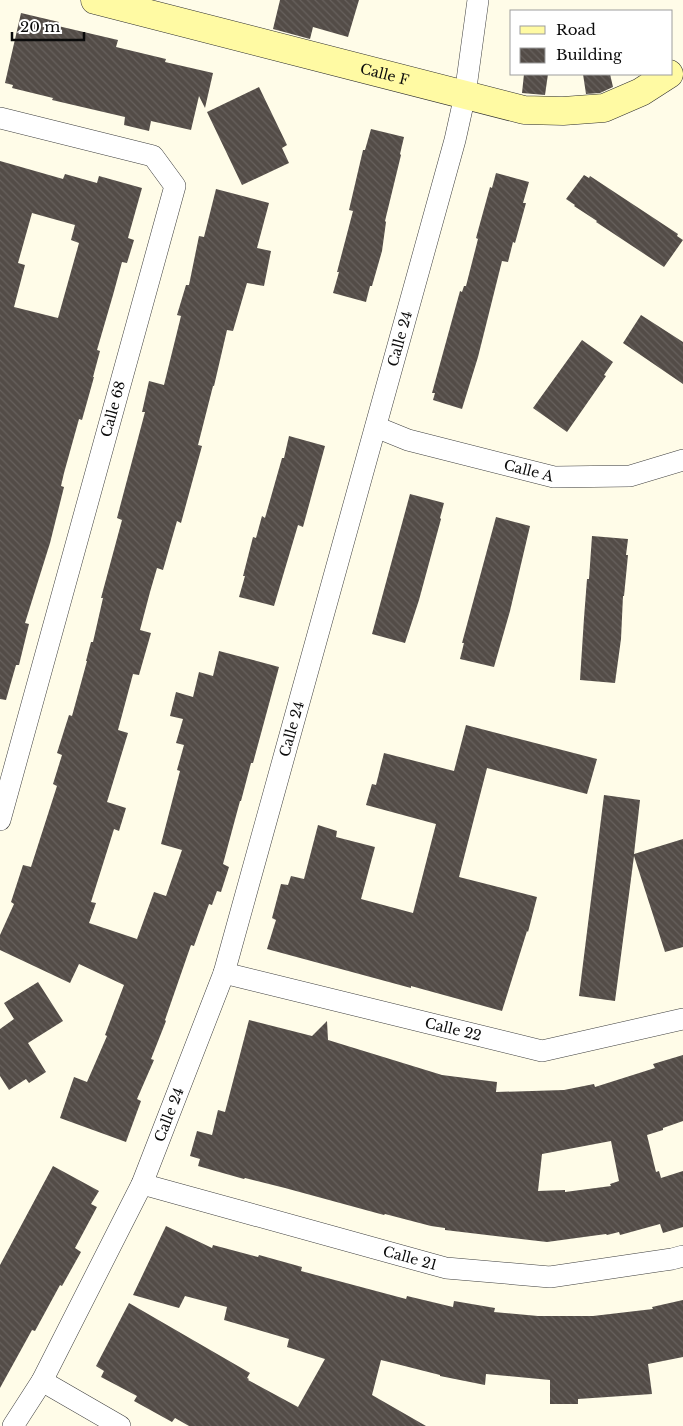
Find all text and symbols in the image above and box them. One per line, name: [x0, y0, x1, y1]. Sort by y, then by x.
scale bar: [12, 10, 85, 42]
legend: [510, 10, 673, 75]
text: 20 m: [20, 17, 60, 36]
text: Road: [556, 20, 596, 39]
text: Building: [556, 45, 623, 64]
street label: Calle F: [358, 59, 411, 89]
street label: Calle 24: [384, 309, 416, 369]
street label: Calle 68: [97, 379, 129, 439]
street label: Calle A: [502, 456, 555, 486]
street label: Calle 24: [275, 699, 308, 759]
street label: Calle 22: [423, 1014, 483, 1045]
street label: Calle 24: [150, 1085, 188, 1144]
street label: Calle 21: [381, 1242, 439, 1274]

